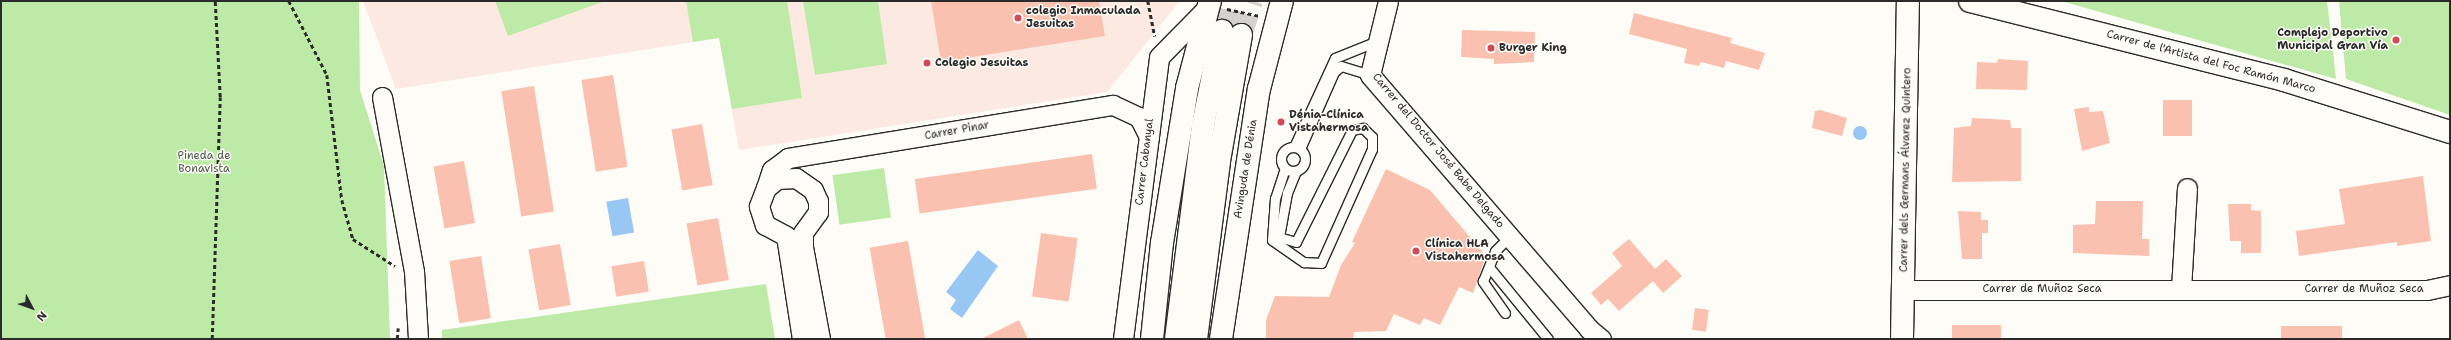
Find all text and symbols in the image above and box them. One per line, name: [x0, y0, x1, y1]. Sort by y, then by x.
place label: colegio Inmaculada Jesuitas: [1026, 5, 1140, 31]
marker: colegio Inmaculada Jesuitas: [1013, 13, 1023, 23]
place label: Complejo Deportivo Municipal Gran Vía: [2277, 27, 2388, 53]
street label: Carrer de l'Artista del Foc Ramón Marco: [2105, 28, 2317, 96]
marker: Complejo Deportivo Municipal Gran Vía: [2391, 35, 2401, 45]
place label: Burger King: [1499, 41, 1567, 55]
marker: Burger King: [1486, 43, 1496, 53]
place label: Colegio Jesuitas: [935, 56, 1028, 70]
marker: Colegio Jesuitas: [922, 58, 932, 68]
street label: Carrer dels Germans Álvarez Quintero: [1898, 68, 1914, 272]
street label: Carrer del Doctor José Babe Delgado: [1369, 71, 1507, 231]
place label: Dénia-Clínica Vistahermosa: [1289, 109, 1369, 135]
marker: Dénia-Clínica Vistahermosa: [1276, 117, 1286, 127]
street label: Carrer Cabanyal: [1133, 118, 1157, 206]
street label: Avinguda de Dénia: [1232, 118, 1260, 220]
street label: Carrer Pinar: [924, 119, 990, 143]
park label: Pineda de Bonavista: [178, 150, 230, 176]
place label: Clínica HLA Vistahermosa: [1425, 238, 1505, 264]
marker: Clínica HLA Vistahermosa: [1410, 245, 1422, 257]
street label: Carrer de Muñoz Seca: [1982, 282, 2102, 296]
street label: Carrer de Muñoz Seca: [2304, 282, 2424, 296]
north arrow: [12, 288, 52, 328]
text: N: [33, 308, 50, 324]

